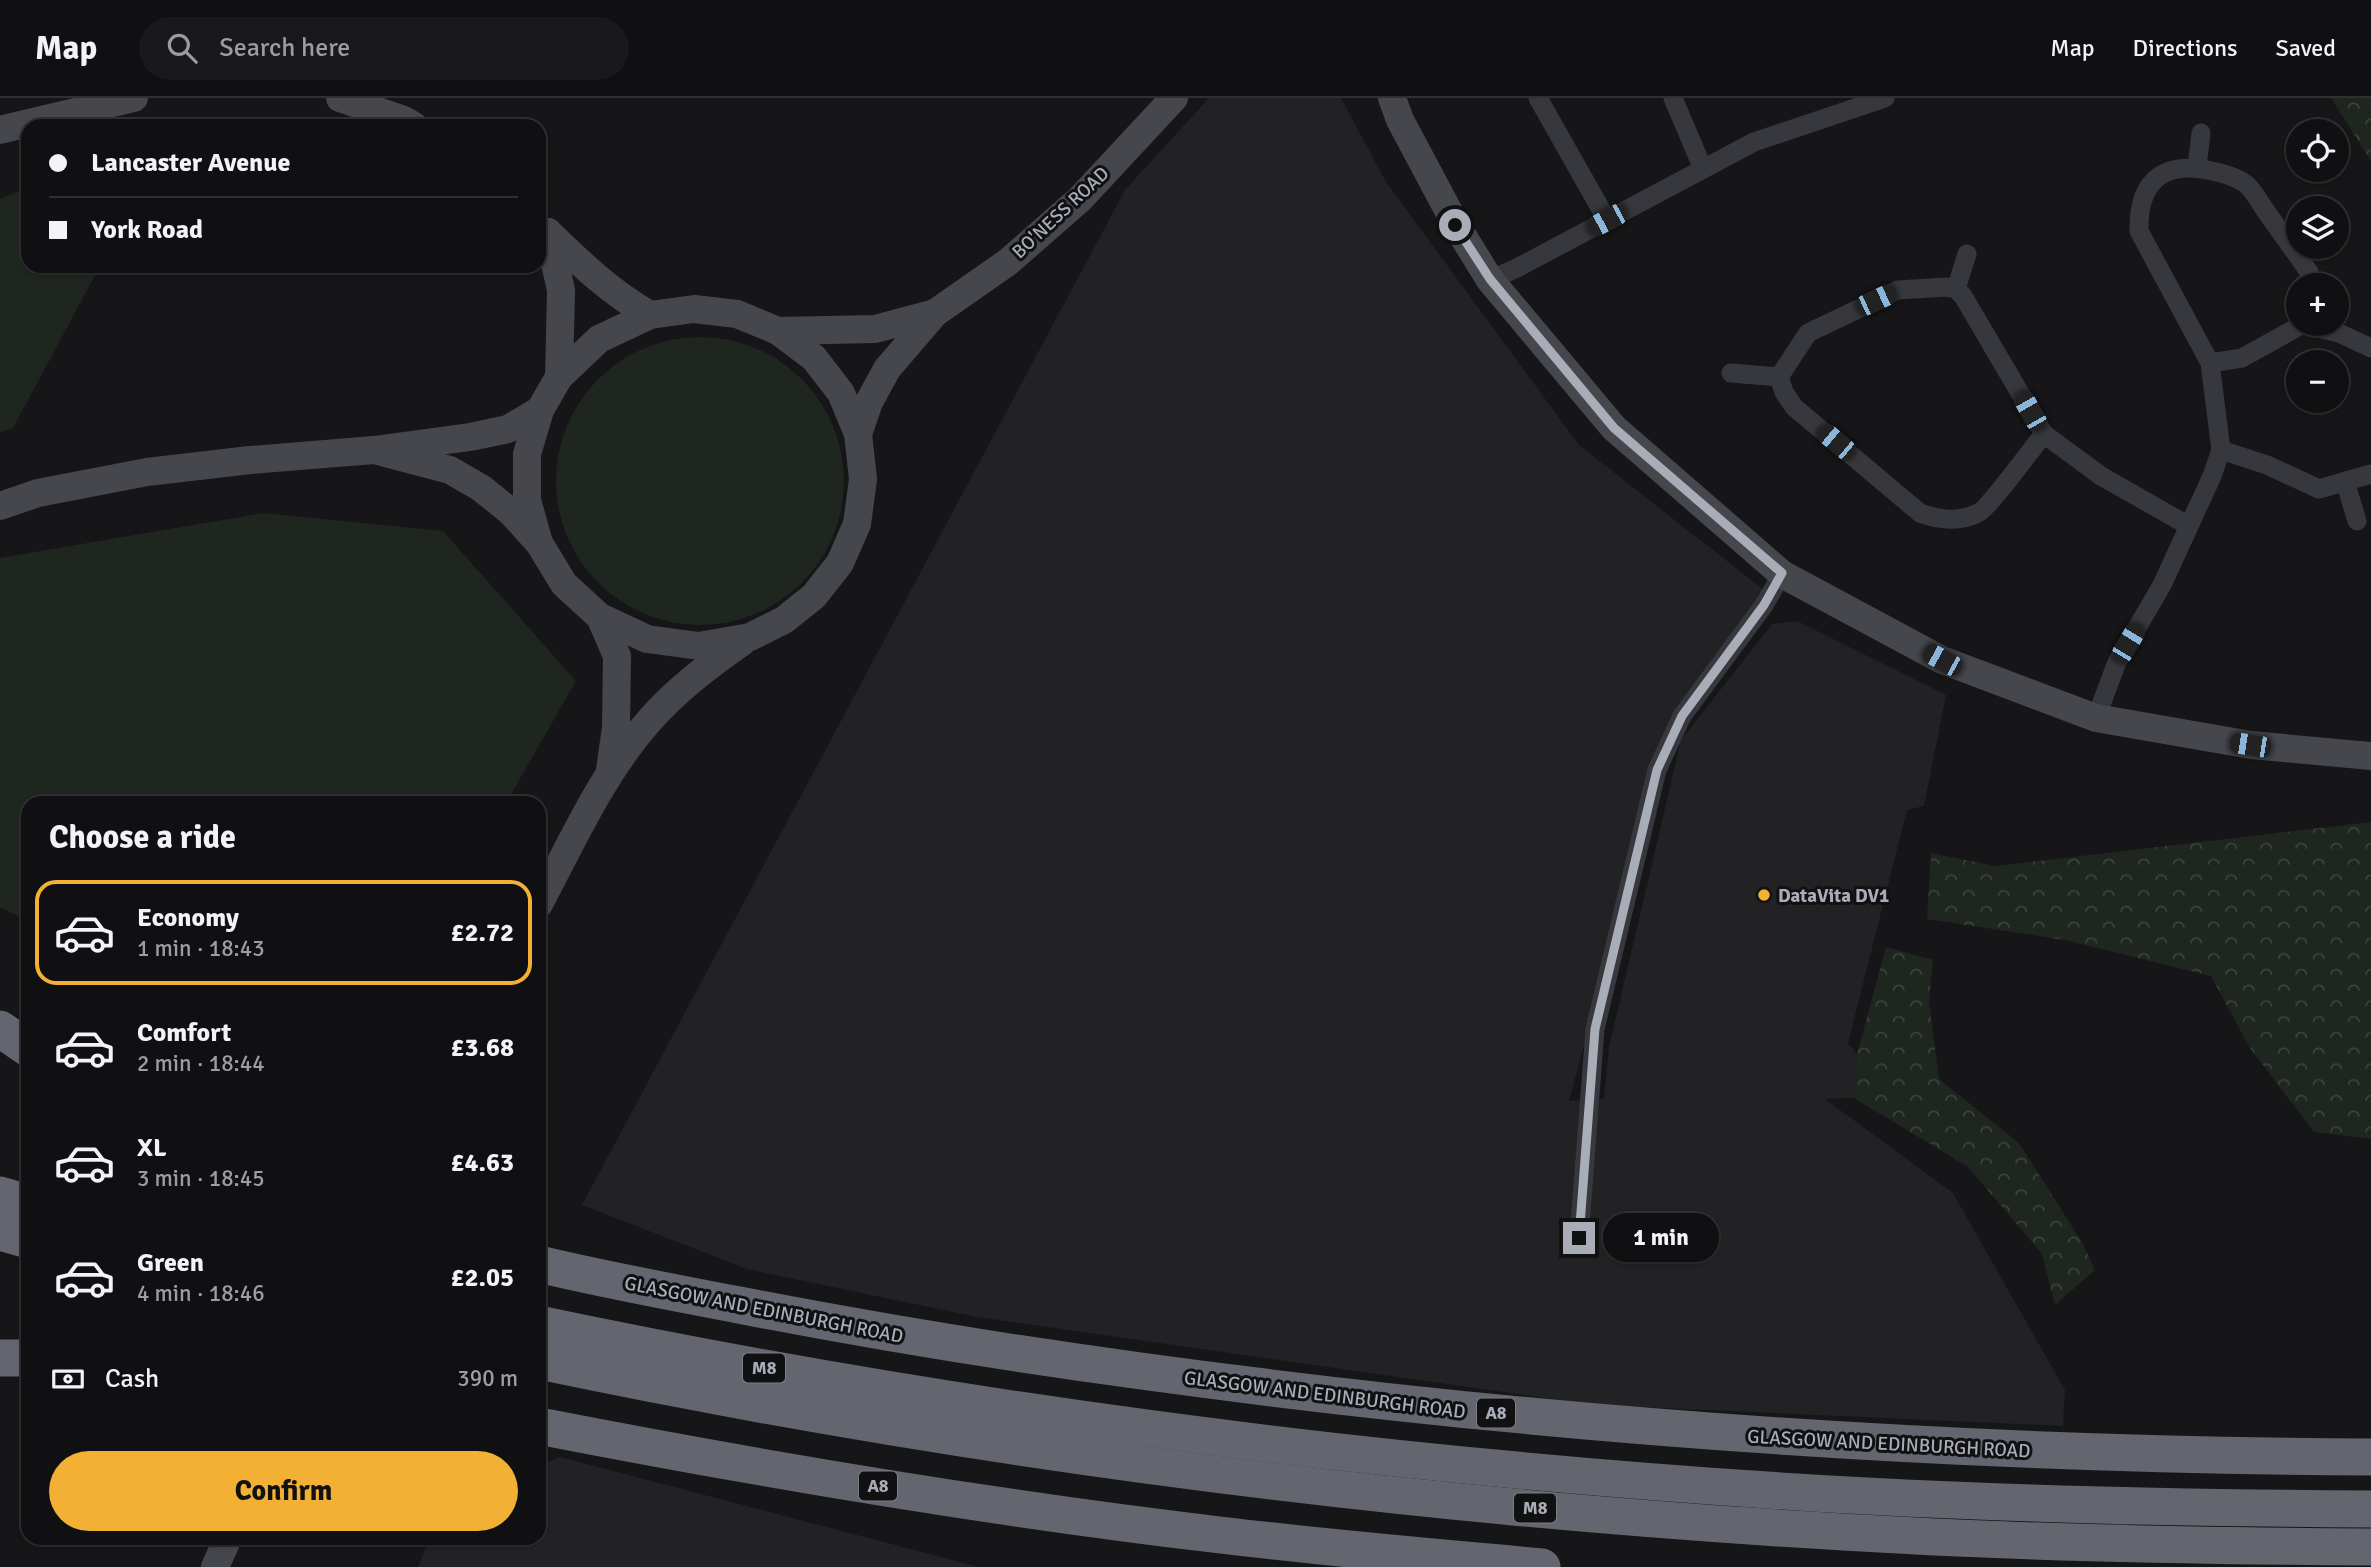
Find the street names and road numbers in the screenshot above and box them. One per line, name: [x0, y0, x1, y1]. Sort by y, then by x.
street label: BO'NESS ROAD: [1007, 162, 1114, 264]
street label: GLASGOW AND EDINBURGH ROAD: [622, 1271, 905, 1349]
road number: M8: [743, 1353, 785, 1382]
street label: GLASGOW AND EDINBURGH ROAD: [1183, 1366, 1467, 1424]
road number: A8: [1477, 1398, 1515, 1428]
street label: GLASGOW AND EDINBURGH ROAD: [1747, 1425, 2031, 1463]
road number: A8: [859, 1471, 897, 1500]
road number: M8: [1514, 1493, 1556, 1522]

